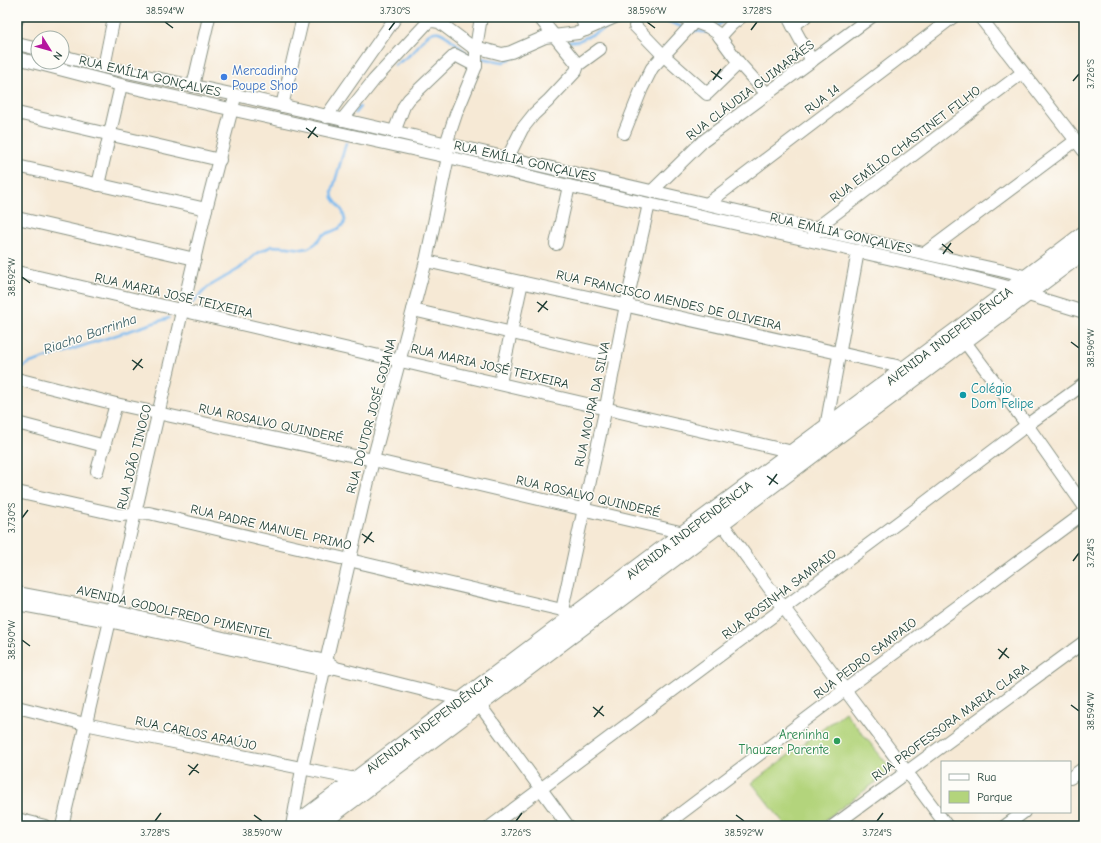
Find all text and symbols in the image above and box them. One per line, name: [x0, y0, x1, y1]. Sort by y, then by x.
text: 38.594°W: [146, 5, 185, 17]
text: 3.730°S: [380, 5, 411, 17]
text: 38.596°W: [627, 5, 667, 17]
text: 3.728°S: [742, 5, 772, 17]
north arrow: [30, 30, 70, 70]
street label: RUA CLÁUDIA GUIMARÃES: [682, 36, 817, 143]
text: N: [50, 49, 65, 62]
street label: RUA EMÍLIA GONÇALVES: [78, 51, 223, 100]
text: 3.726°S: [1085, 59, 1097, 89]
place label: Mercadinho Poupe Shop: [232, 63, 298, 93]
marker: Mercadinho Poupe Shop: [219, 72, 229, 82]
street label: RUA 14: [802, 81, 842, 117]
street label: RUA EMÍLIO CHASTINET FILHO: [826, 82, 983, 206]
street label: RUA EMÍLIA GONÇALVES: [453, 136, 598, 185]
street label: RUA EMÍLIA GONÇALVES: [769, 208, 914, 257]
text: 38.592°W: [6, 257, 18, 296]
street label: RUA FRANCISCO MENDES DE OLIVEIRA: [555, 267, 784, 333]
street label: RUA MARIA JOSÉ TEIXEIRA: [93, 268, 255, 321]
street label: AVENIDA INDEPENDÊNCIA: [882, 283, 1015, 388]
water label: Riacho Barrinha: [41, 310, 139, 358]
text: 38.596°W: [1085, 328, 1097, 368]
street label: RUA DOUTOR JOSÉ GOIANA: [342, 336, 399, 495]
street label: RUA MARIA JOSÉ TEIXEIRA: [409, 339, 571, 392]
street label: RUA MOURA DA SILVA: [571, 339, 613, 468]
place label: Colégio Dom Felipe: [971, 381, 1034, 411]
marker: Colégio Dom Felipe: [958, 390, 968, 400]
street label: RUA ROSALVO QUINDERÉ: [197, 399, 345, 446]
street label: RUA JOÃO TINOCO: [113, 403, 154, 511]
street label: RUA ROSALVO QUINDERÉ: [514, 471, 662, 520]
street label: AVENIDA INDEPENDÊNCIA: [622, 477, 755, 582]
street label: RUA PADRE MANUEL PRIMO: [189, 501, 353, 553]
text: 3.730°S: [6, 502, 18, 533]
text: 3.724°S: [1085, 538, 1097, 568]
street label: RUA ROSINHA SAMPAIO: [719, 546, 839, 642]
street label: AVENIDA GODOLFREDO PIMENTEL: [75, 582, 275, 642]
street label: RUA PEDRO SAMPAIO: [810, 614, 920, 702]
text: 38.590°W: [6, 620, 18, 660]
street label: RUA PROFESSORA MARIA CLARA: [869, 660, 1032, 784]
street label: AVENIDA INDEPENDÊNCIA: [362, 671, 495, 776]
text: 38.594°W: [1085, 691, 1097, 730]
street label: RUA CARLOS ARAÚJO: [134, 712, 258, 753]
place label: Areninha Thauzer Parente: [739, 727, 829, 757]
marker: Areninha Thauzer Parente: [832, 736, 842, 746]
legend: [941, 761, 1071, 813]
text: Rua: [977, 770, 996, 784]
text: Parque: [977, 790, 1012, 804]
text: 3.728°S: [140, 827, 170, 839]
text: 38.590°W: [242, 827, 282, 839]
text: 3.726°S: [501, 827, 531, 839]
text: 38.592°W: [725, 827, 764, 839]
text: 3.724°S: [862, 827, 892, 839]

